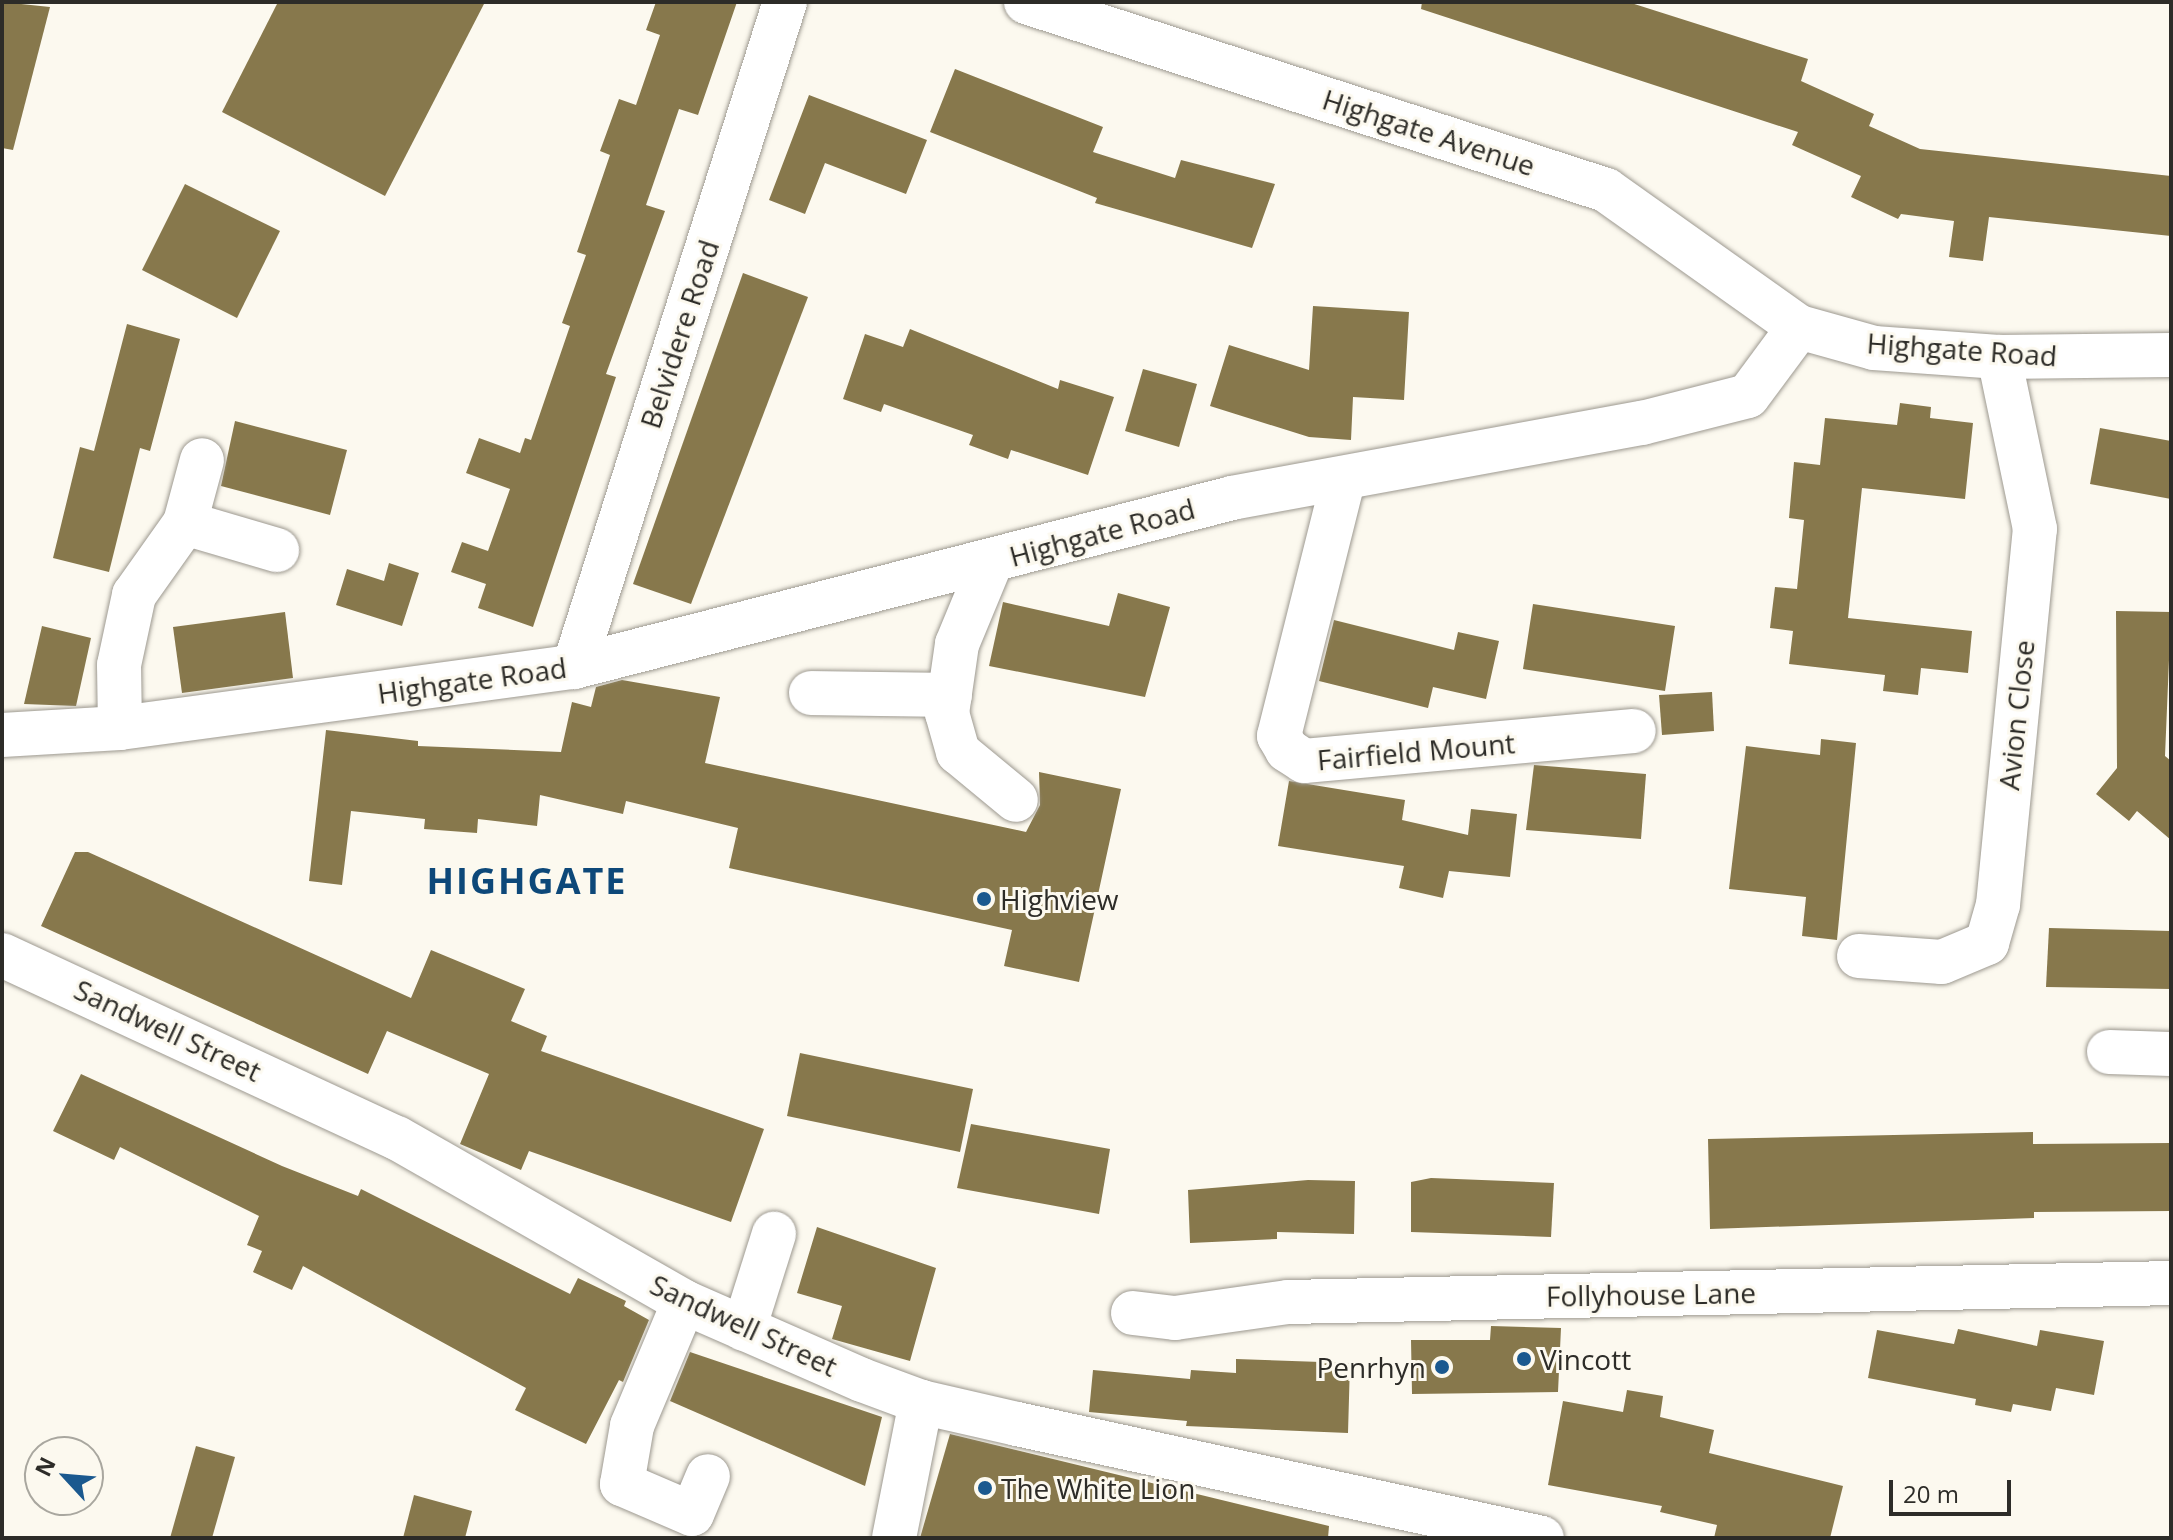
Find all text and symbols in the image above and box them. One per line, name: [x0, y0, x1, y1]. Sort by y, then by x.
street label: Highgate Avenue: [1319, 82, 1539, 182]
street label: Belvidere Road: [633, 236, 725, 432]
street label: Highgate Road: [1866, 326, 2058, 372]
street label: Highgate Road: [1006, 491, 1198, 573]
street label: Avion Close: [1991, 638, 2041, 792]
street label: Highgate Road: [375, 650, 569, 710]
street label: Fairfield Mount: [1316, 726, 1516, 776]
district label: HIGHGATE: [427, 859, 627, 903]
place label: Highview: [1000, 882, 1119, 916]
marker: Highview: [975, 890, 993, 908]
street label: Sandwell Street: [69, 972, 267, 1088]
street label: Sandwell Street: [645, 1267, 843, 1383]
street label: Follyhouse Lane: [1546, 1275, 1756, 1313]
place label: Vincott: [1540, 1342, 1631, 1376]
place label: Penrhyn: [1316, 1350, 1426, 1384]
marker: Vincott: [1515, 1350, 1533, 1368]
marker: Penrhyn: [1433, 1358, 1451, 1376]
north arrow: [24, 1436, 104, 1516]
text: N: [27, 1452, 62, 1481]
scale bar: [1893, 1464, 2015, 1514]
place label: The White Lion: [1001, 1471, 1195, 1505]
text: 20 m: [1903, 1477, 1959, 1510]
marker: The White Lion: [976, 1479, 994, 1497]

